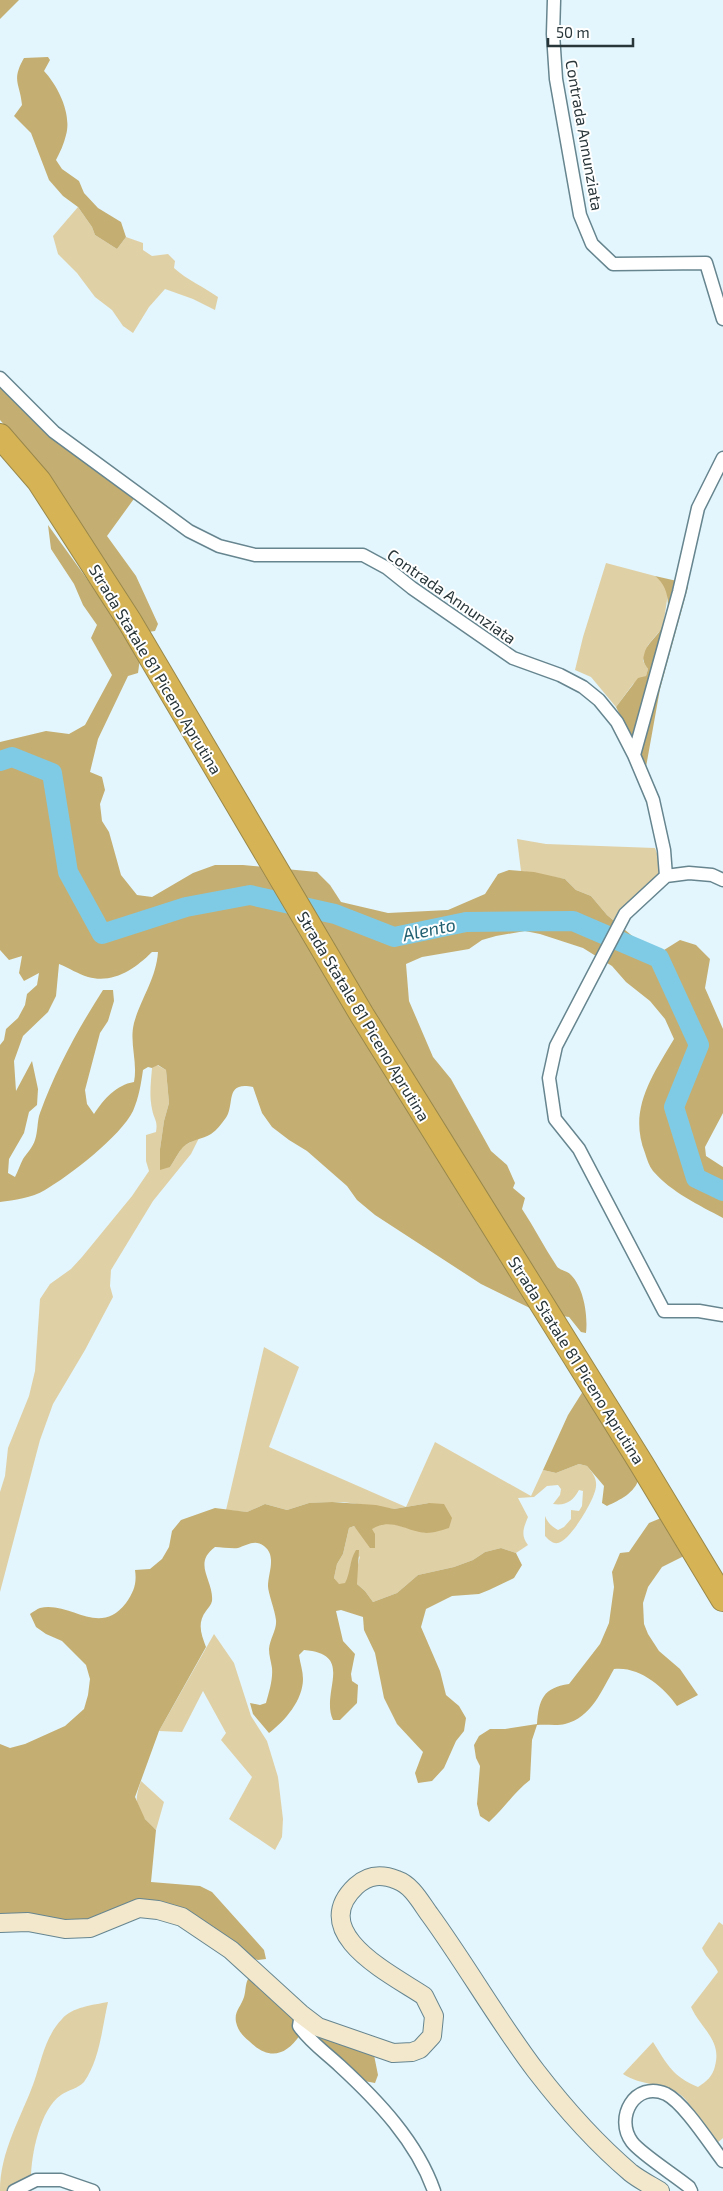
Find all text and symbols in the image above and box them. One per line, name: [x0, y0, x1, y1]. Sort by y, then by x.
scale bar: [548, 15, 633, 47]
text: 50 m: [556, 23, 590, 41]
street label: Contrada Annunziata: [562, 58, 608, 212]
street label: Contrada Annunziata: [384, 544, 520, 648]
street label: Strada Statale 81 Piceno Aprutina: [86, 561, 226, 777]
street label: Strada Statale 81 Piceno Aprutina: [294, 908, 434, 1124]
water label: Alento: [400, 913, 457, 946]
street label: Strada Statale 81 Piceno Aprutina: [505, 1253, 649, 1467]

